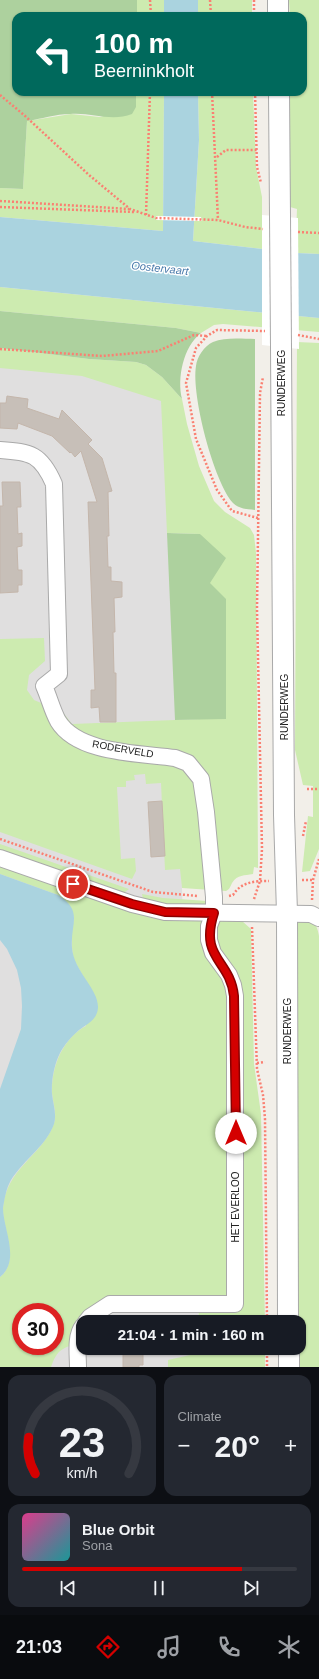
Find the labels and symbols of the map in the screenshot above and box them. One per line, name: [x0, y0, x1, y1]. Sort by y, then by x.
water label: Oostervaart: [131, 259, 190, 277]
street label: RUNDERWEG: [276, 350, 287, 416]
street label: RUNDERWEG: [279, 674, 290, 740]
street label: RODERVELD: [91, 738, 155, 760]
pin: [56, 867, 90, 901]
street label: RUNDERWEG: [282, 998, 293, 1064]
position arrow: [215, 1112, 257, 1154]
street label: HET EVERLOO: [230, 1171, 241, 1242]
speed limit sign: 30: [12, 1303, 64, 1355]

